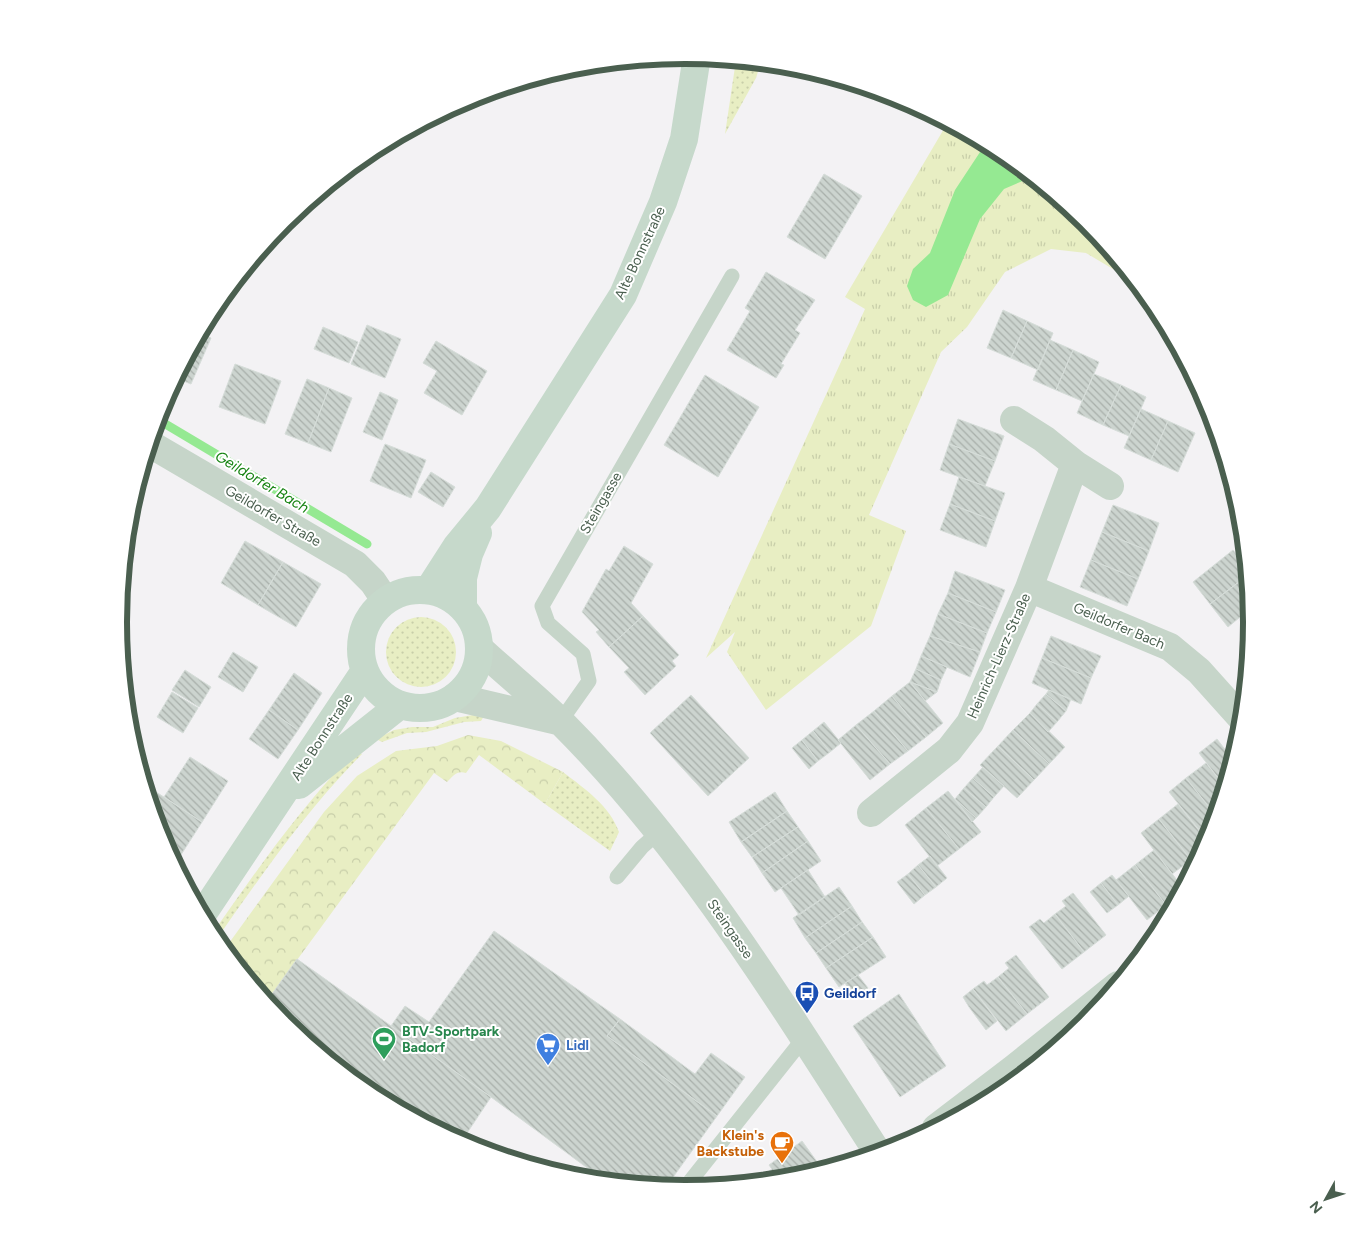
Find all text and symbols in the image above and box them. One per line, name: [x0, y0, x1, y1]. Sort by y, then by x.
street label: Alte Bonnstraße: [611, 204, 669, 302]
water label: Geildorfer Bach: [212, 447, 312, 517]
street label: Steingasse: [576, 469, 626, 537]
street label: Geildorfer Straße: [222, 482, 324, 551]
street label: Heinrich-Lierz-Straße: [964, 590, 1034, 721]
street label: Geildorfer Bach: [1071, 599, 1167, 653]
street label: Alte Bonnstraße: [288, 690, 357, 784]
street label: Steingasse: [703, 896, 757, 962]
bus stop icon: Geildorf: [794, 980, 820, 1014]
place label: Geildorf: [824, 985, 877, 1002]
place label: BTV-Sportpark Badorf: [402, 1023, 500, 1056]
sports icon: BTV-Sportpark Badorf: [371, 1026, 397, 1060]
supermarket icon: Lidl: [535, 1032, 561, 1066]
place label: Lidl: [566, 1037, 589, 1054]
place label: Klein's Backstube: [697, 1127, 764, 1160]
cafe icon: Klein's Backstube: [769, 1130, 795, 1164]
north arrow: [1301, 1174, 1351, 1224]
text: N: [1306, 1197, 1326, 1217]

